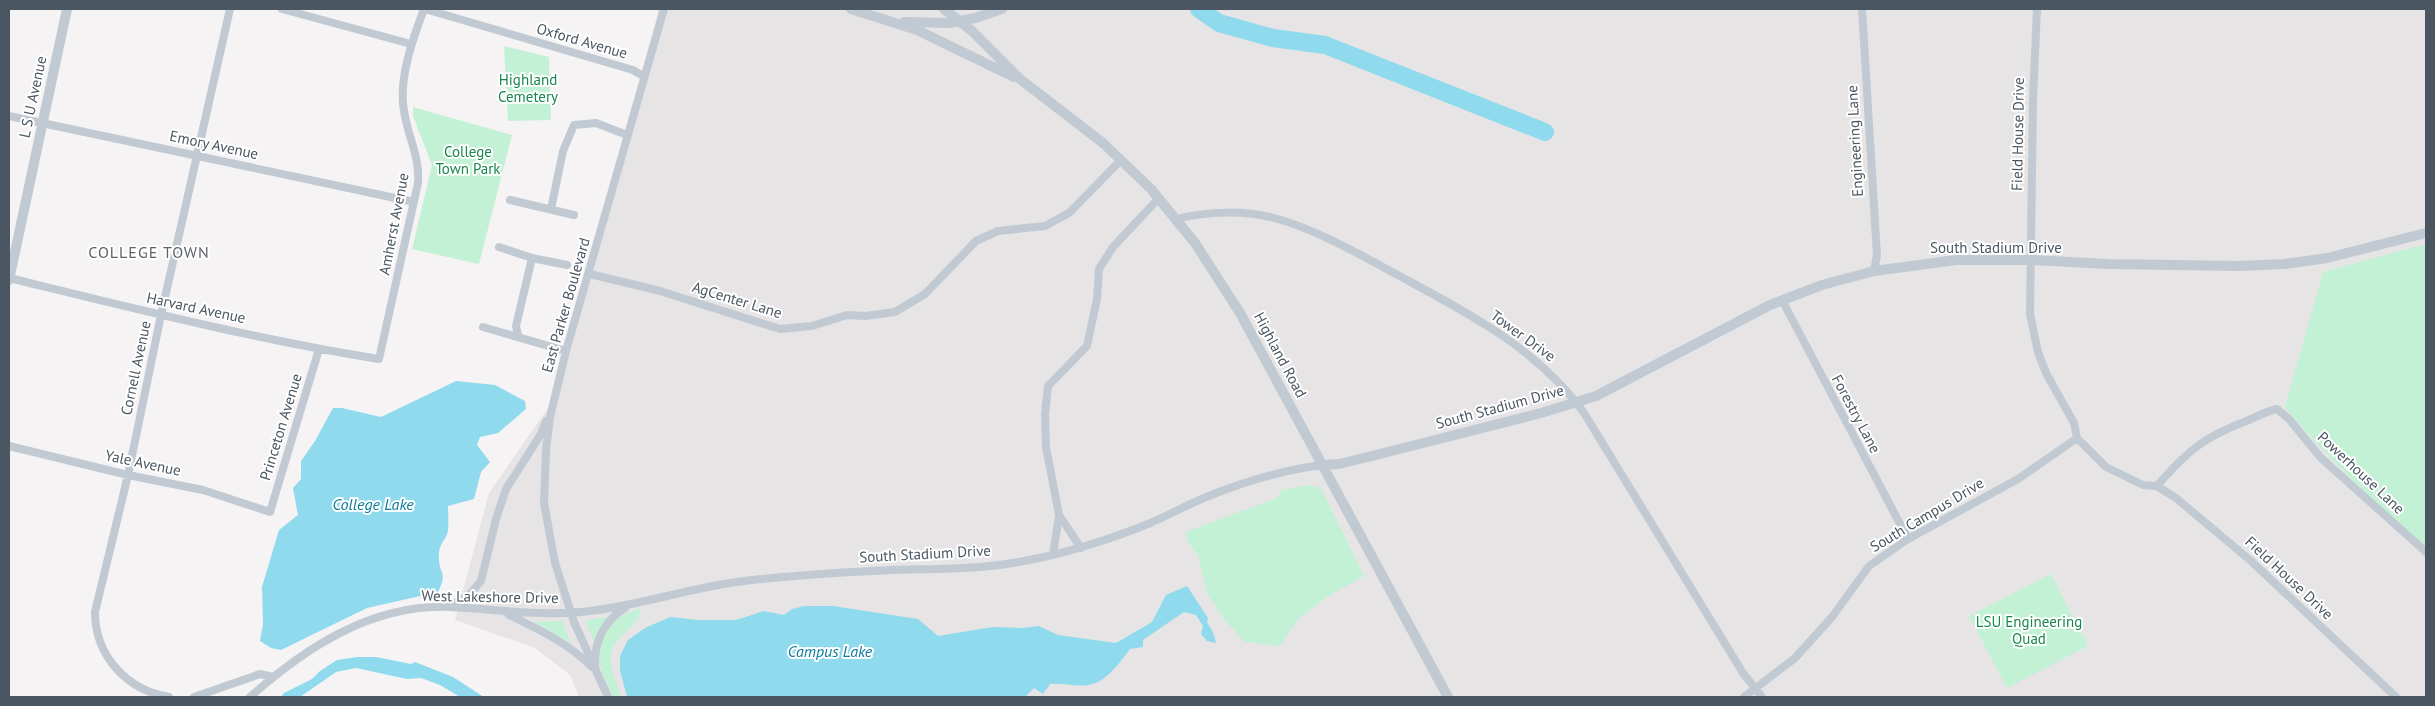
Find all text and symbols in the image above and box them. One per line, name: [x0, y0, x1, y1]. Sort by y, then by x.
street label: Oxford Avenue: [534, 18, 630, 63]
street label: L S U Avenue: [15, 54, 50, 140]
park label: Highland Cemetery: [498, 70, 558, 106]
street label: Field House Drive: [2007, 77, 2028, 191]
street label: Engineering Lane: [1842, 85, 1867, 197]
street label: Emory Avenue: [168, 126, 260, 163]
park label: College Town Park: [435, 142, 501, 178]
street label: Amherst Avenue: [374, 171, 413, 277]
street label: East Parker Boulevard: [537, 235, 594, 374]
street label: South Stadium Drive: [1930, 238, 2062, 257]
district label: COLLEGE TOWN: [88, 242, 210, 262]
street label: AgCenter Lane: [690, 277, 784, 322]
street label: Harvard Avenue: [145, 288, 247, 327]
street label: Tower Drive: [1487, 306, 1559, 365]
street label: Highland Road: [1250, 309, 1311, 401]
street label: Cornell Avenue: [116, 319, 155, 417]
street label: Princeton Avenue: [255, 371, 306, 483]
street label: Forestry Lane: [1828, 371, 1885, 456]
street label: South Stadium Drive: [1434, 380, 1566, 433]
street label: Powerhouse Lane: [2314, 427, 2409, 518]
street label: Yale Avenue: [103, 445, 183, 480]
street label: South Campus Drive: [1866, 473, 1987, 556]
water label: College Lake: [332, 494, 414, 514]
street label: Field House Drive: [2241, 532, 2337, 623]
street label: South Stadium Drive: [859, 541, 991, 566]
street label: West Lakeshore Drive: [421, 586, 559, 607]
park label: LSU Engineering Quad: [1976, 612, 2082, 648]
water label: Campus Lake: [788, 641, 873, 661]

